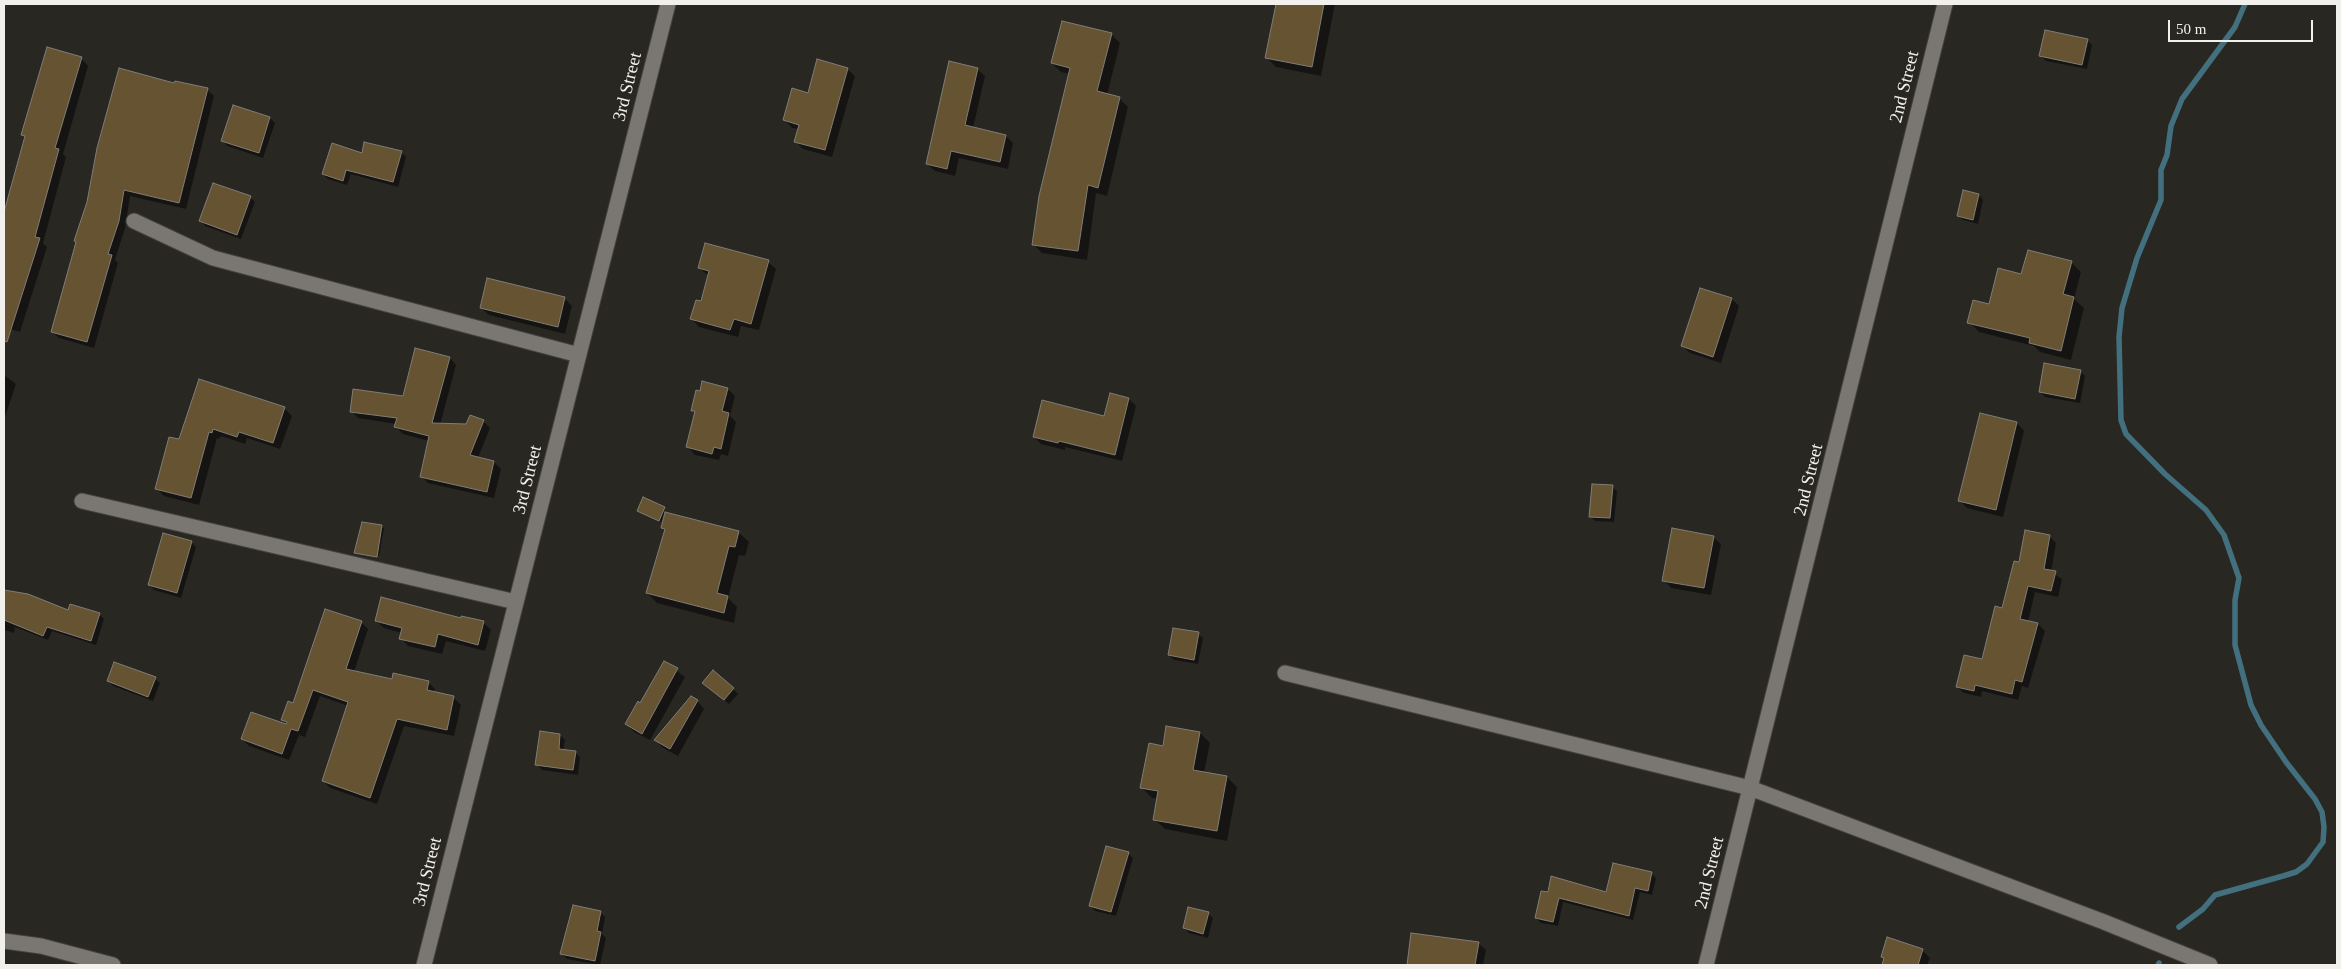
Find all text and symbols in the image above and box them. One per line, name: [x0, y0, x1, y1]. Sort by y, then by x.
scale bar: [2171, 10, 2316, 42]
text: 50 m: [2176, 21, 2206, 37]
street label: 2nd Street: [1886, 49, 1924, 125]
street label: 3rd Street: [609, 50, 647, 124]
street label: 2nd Street: [1790, 442, 1828, 518]
street label: 3rd Street: [509, 443, 547, 517]
street label: 3rd Street: [409, 835, 447, 909]
street label: 2nd Street: [1691, 835, 1729, 911]

